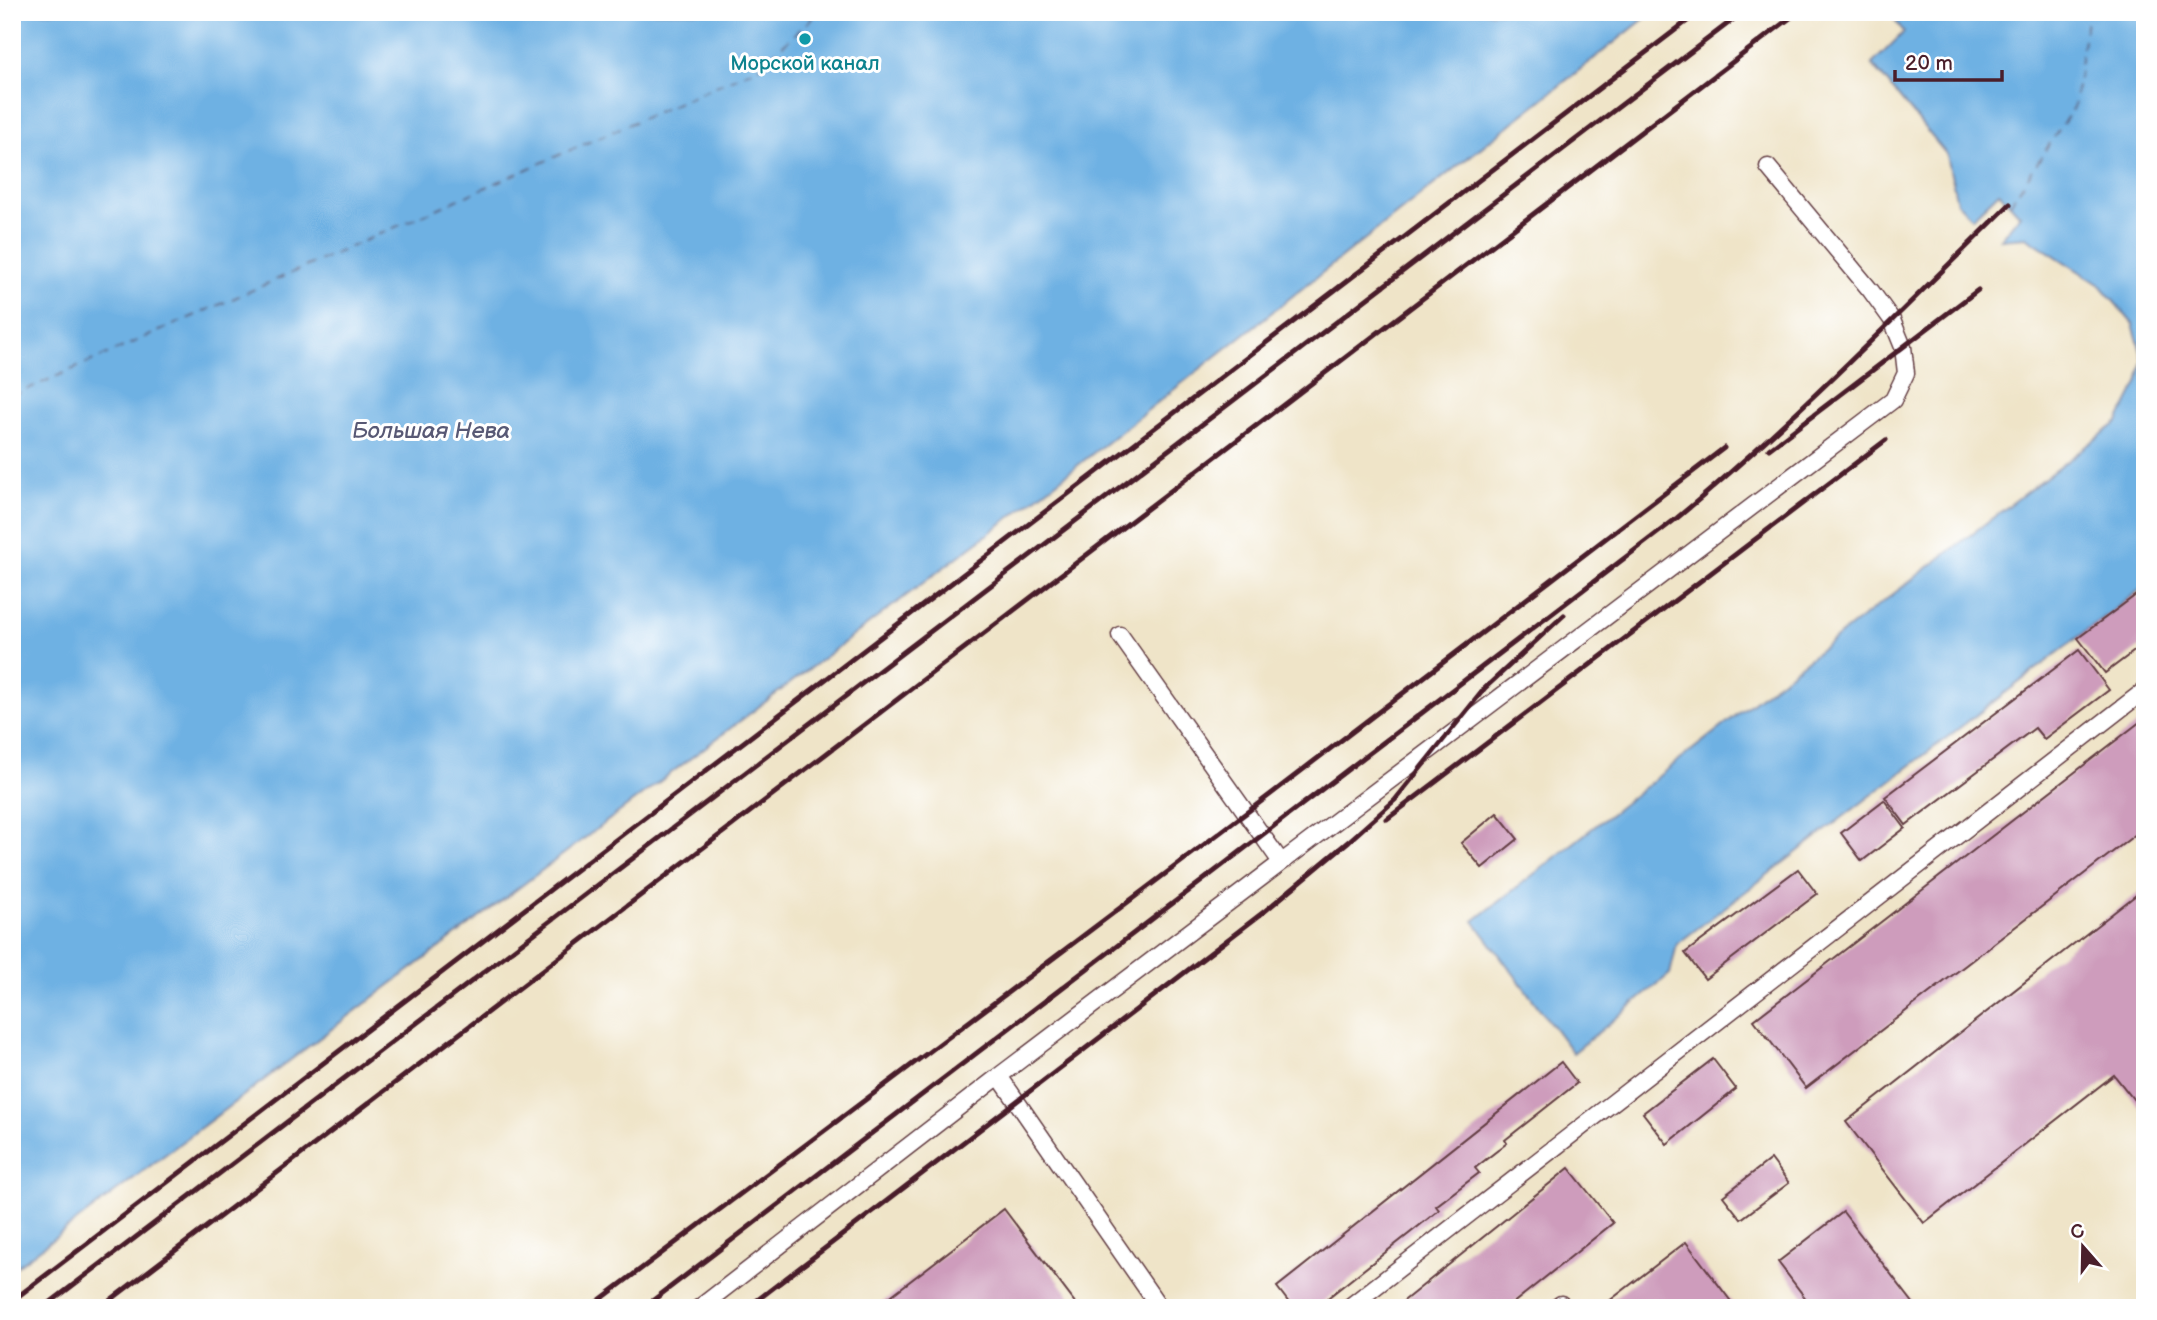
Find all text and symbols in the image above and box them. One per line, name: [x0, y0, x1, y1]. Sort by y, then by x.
marker: Морской канал: [797, 31, 813, 47]
scale bar: [1895, 38, 2001, 82]
place label: Морской канал: [730, 51, 880, 76]
text: 20 m: [1905, 51, 1953, 76]
water label: Большая Нева: [352, 417, 510, 445]
north arrow: [2048, 1212, 2118, 1282]
text: С: [2068, 1219, 2088, 1246]

